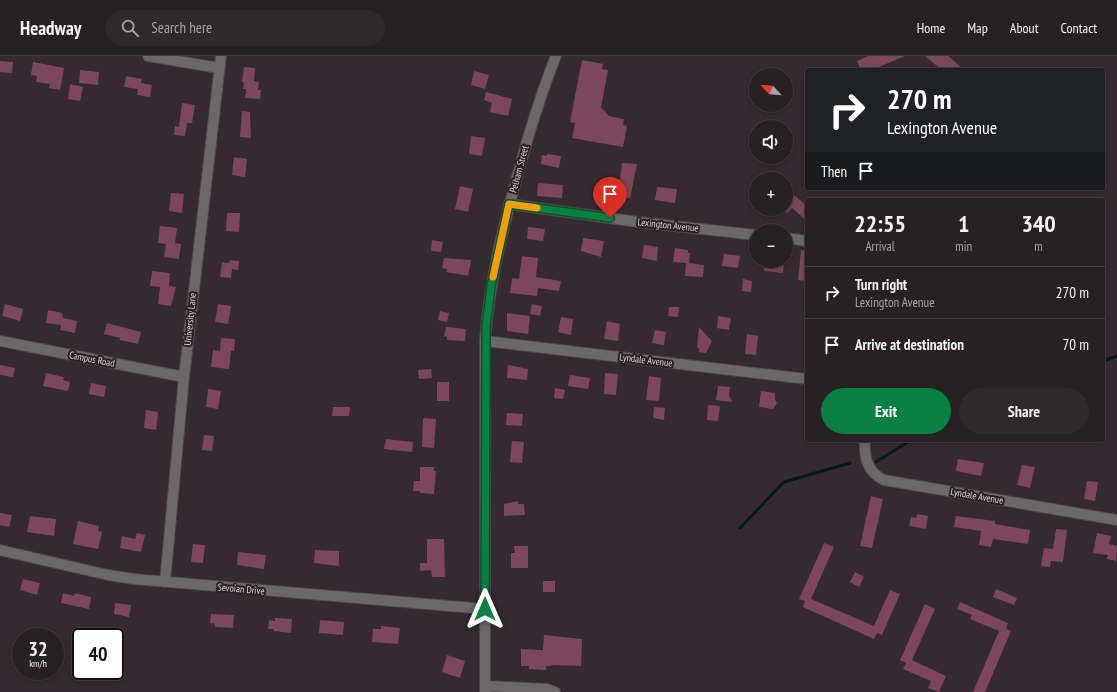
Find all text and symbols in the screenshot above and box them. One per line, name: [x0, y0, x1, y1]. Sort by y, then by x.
search box: [105, 10, 385, 46]
text: Headway: [20, 16, 81, 40]
icon: search: [119, 17, 141, 39]
text: Search here: [151, 18, 212, 37]
text: Home: [917, 19, 945, 37]
text: Map: [967, 19, 988, 37]
text: About: [1010, 19, 1039, 37]
text: Contact: [1061, 19, 1097, 37]
north arrow: [749, 68, 793, 112]
map controls: [749, 68, 793, 268]
text: 270 m: [887, 80, 951, 117]
icon: right: [821, 84, 873, 136]
text: Lexington Avenue: [887, 116, 997, 139]
button: sound: [749, 120, 793, 164]
street label: Pelham Street: [506, 144, 532, 194]
icon: arrive: [855, 160, 877, 182]
text: Then: [821, 162, 847, 181]
button: +: [749, 172, 793, 216]
pin: [593, 177, 627, 218]
icon: arrive: [599, 183, 621, 205]
text: 22:55: [854, 208, 906, 239]
text: 1: [958, 208, 969, 239]
text: 340: [1021, 208, 1056, 239]
street label: Lexington Avenue: [637, 215, 699, 235]
button: −: [749, 224, 793, 268]
text: Arrival: [865, 238, 895, 255]
text: min: [955, 238, 972, 255]
text: m: [1034, 238, 1043, 255]
text: Turn right: [855, 275, 907, 294]
icon: right: [821, 282, 843, 304]
text: 270 m: [1056, 283, 1089, 302]
street label: University Lane: [181, 292, 199, 346]
text: Lexington Avenue: [855, 294, 935, 311]
icon: arrive: [821, 334, 843, 356]
text: Arrive at destination: [855, 335, 964, 354]
text: 70 m: [1063, 335, 1089, 354]
street label: Campus Road: [68, 348, 116, 370]
street label: Lyndale Avenue: [619, 350, 673, 370]
button: Exit: [821, 388, 951, 434]
button: Share: [959, 388, 1089, 434]
street label: Lyndale Avenue: [950, 485, 1004, 507]
street label: Sevoian Drive: [217, 580, 265, 598]
position arrow: [464, 588, 506, 630]
speed limit sign: 40: [72, 628, 124, 680]
text: 32: [28, 636, 48, 662]
text: km/h: [29, 657, 47, 670]

